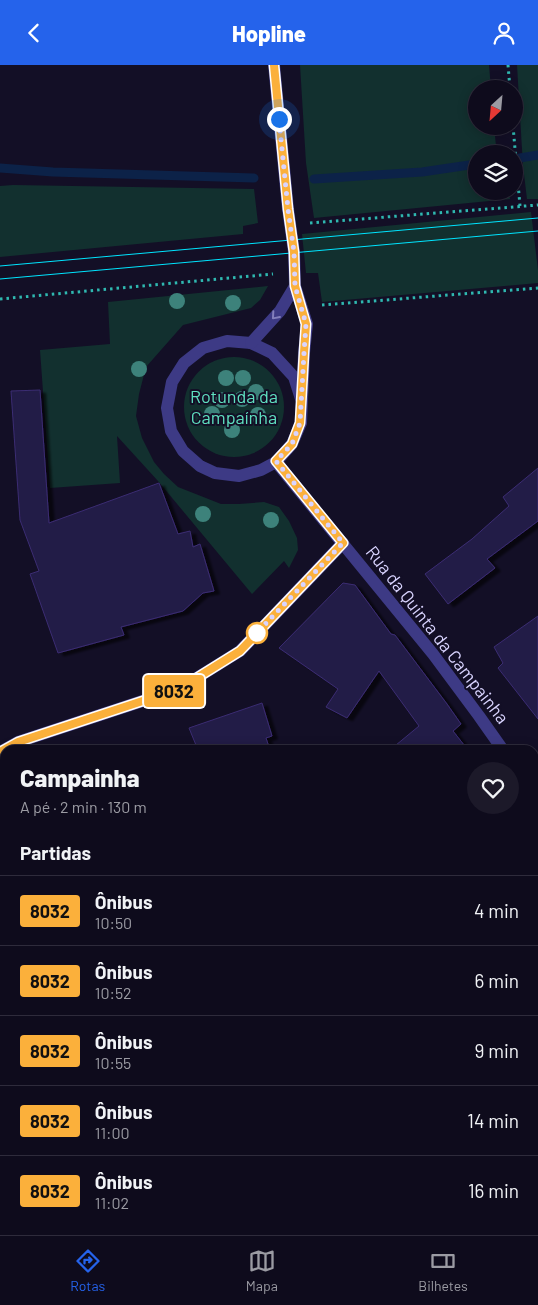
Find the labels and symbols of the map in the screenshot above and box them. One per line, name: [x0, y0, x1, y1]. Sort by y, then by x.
north arrow: [468, 80, 522, 135]
your location: [267, 107, 292, 132]
one-way arrow: [273, 310, 281, 319]
park label: Rotunda da Campaínha: [190, 385, 278, 428]
street label: Rua da Quinta da Campainha: [362, 541, 514, 728]
unlabelled marker: [246, 622, 268, 644]
line badge: 8032: [139, 675, 209, 707]

